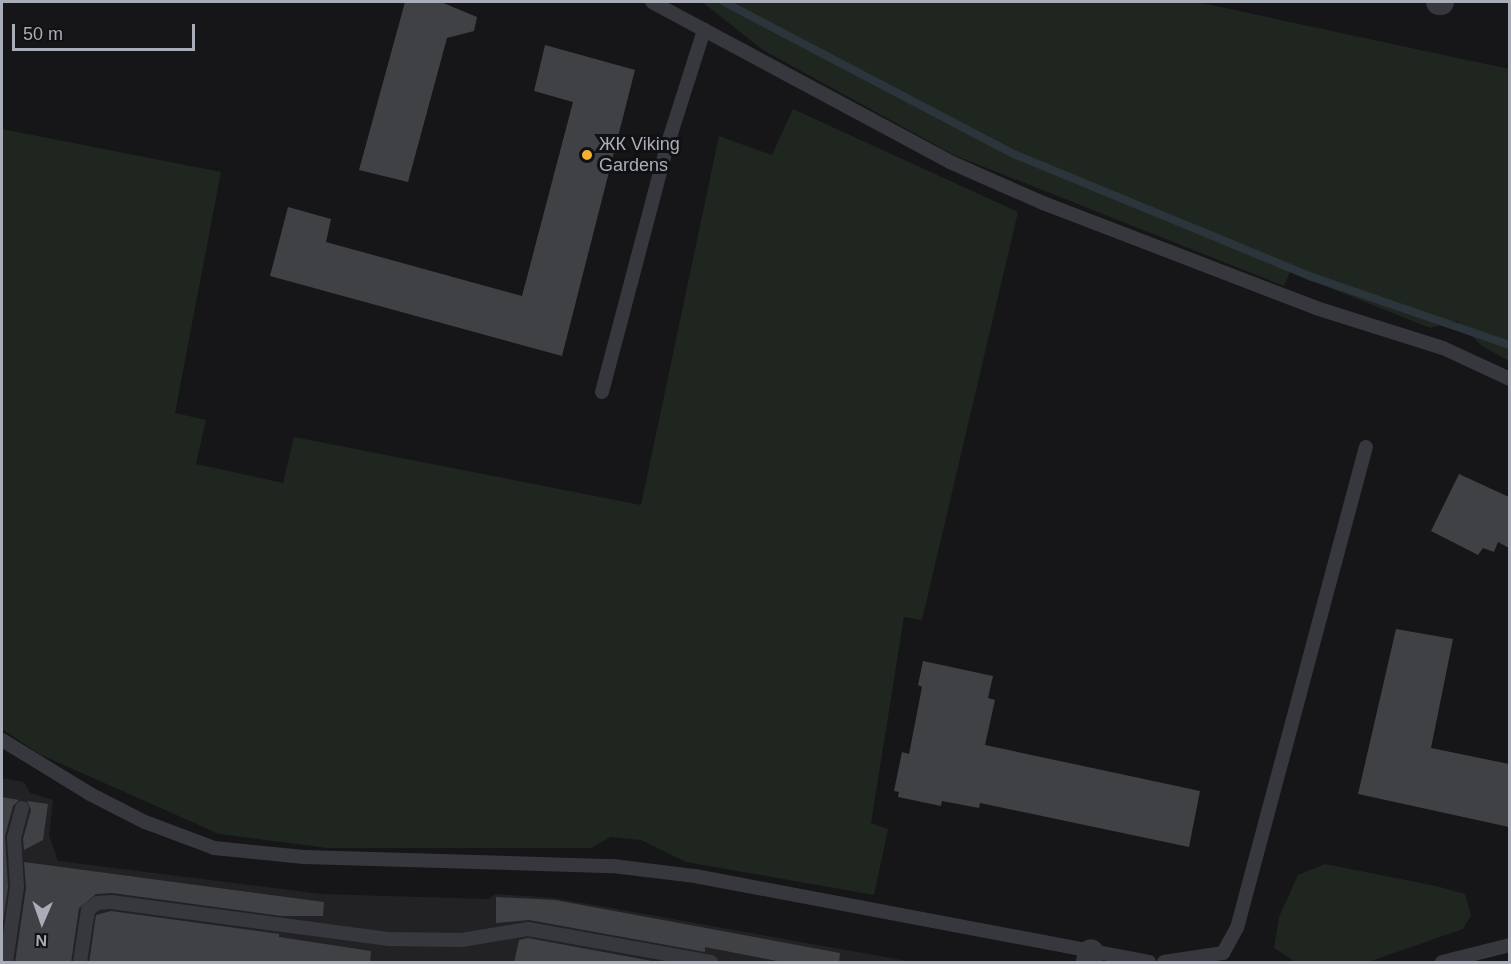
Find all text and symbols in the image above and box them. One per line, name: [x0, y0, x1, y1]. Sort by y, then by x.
scale bar: [15, 12, 198, 50]
text: 50 m: [23, 24, 63, 44]
place label: ЖК Viking Gardens: [599, 134, 680, 176]
marker: ЖК Viking Gardens: [580, 148, 594, 162]
north arrow: [12, 892, 72, 952]
text: N: [35, 932, 47, 949]

